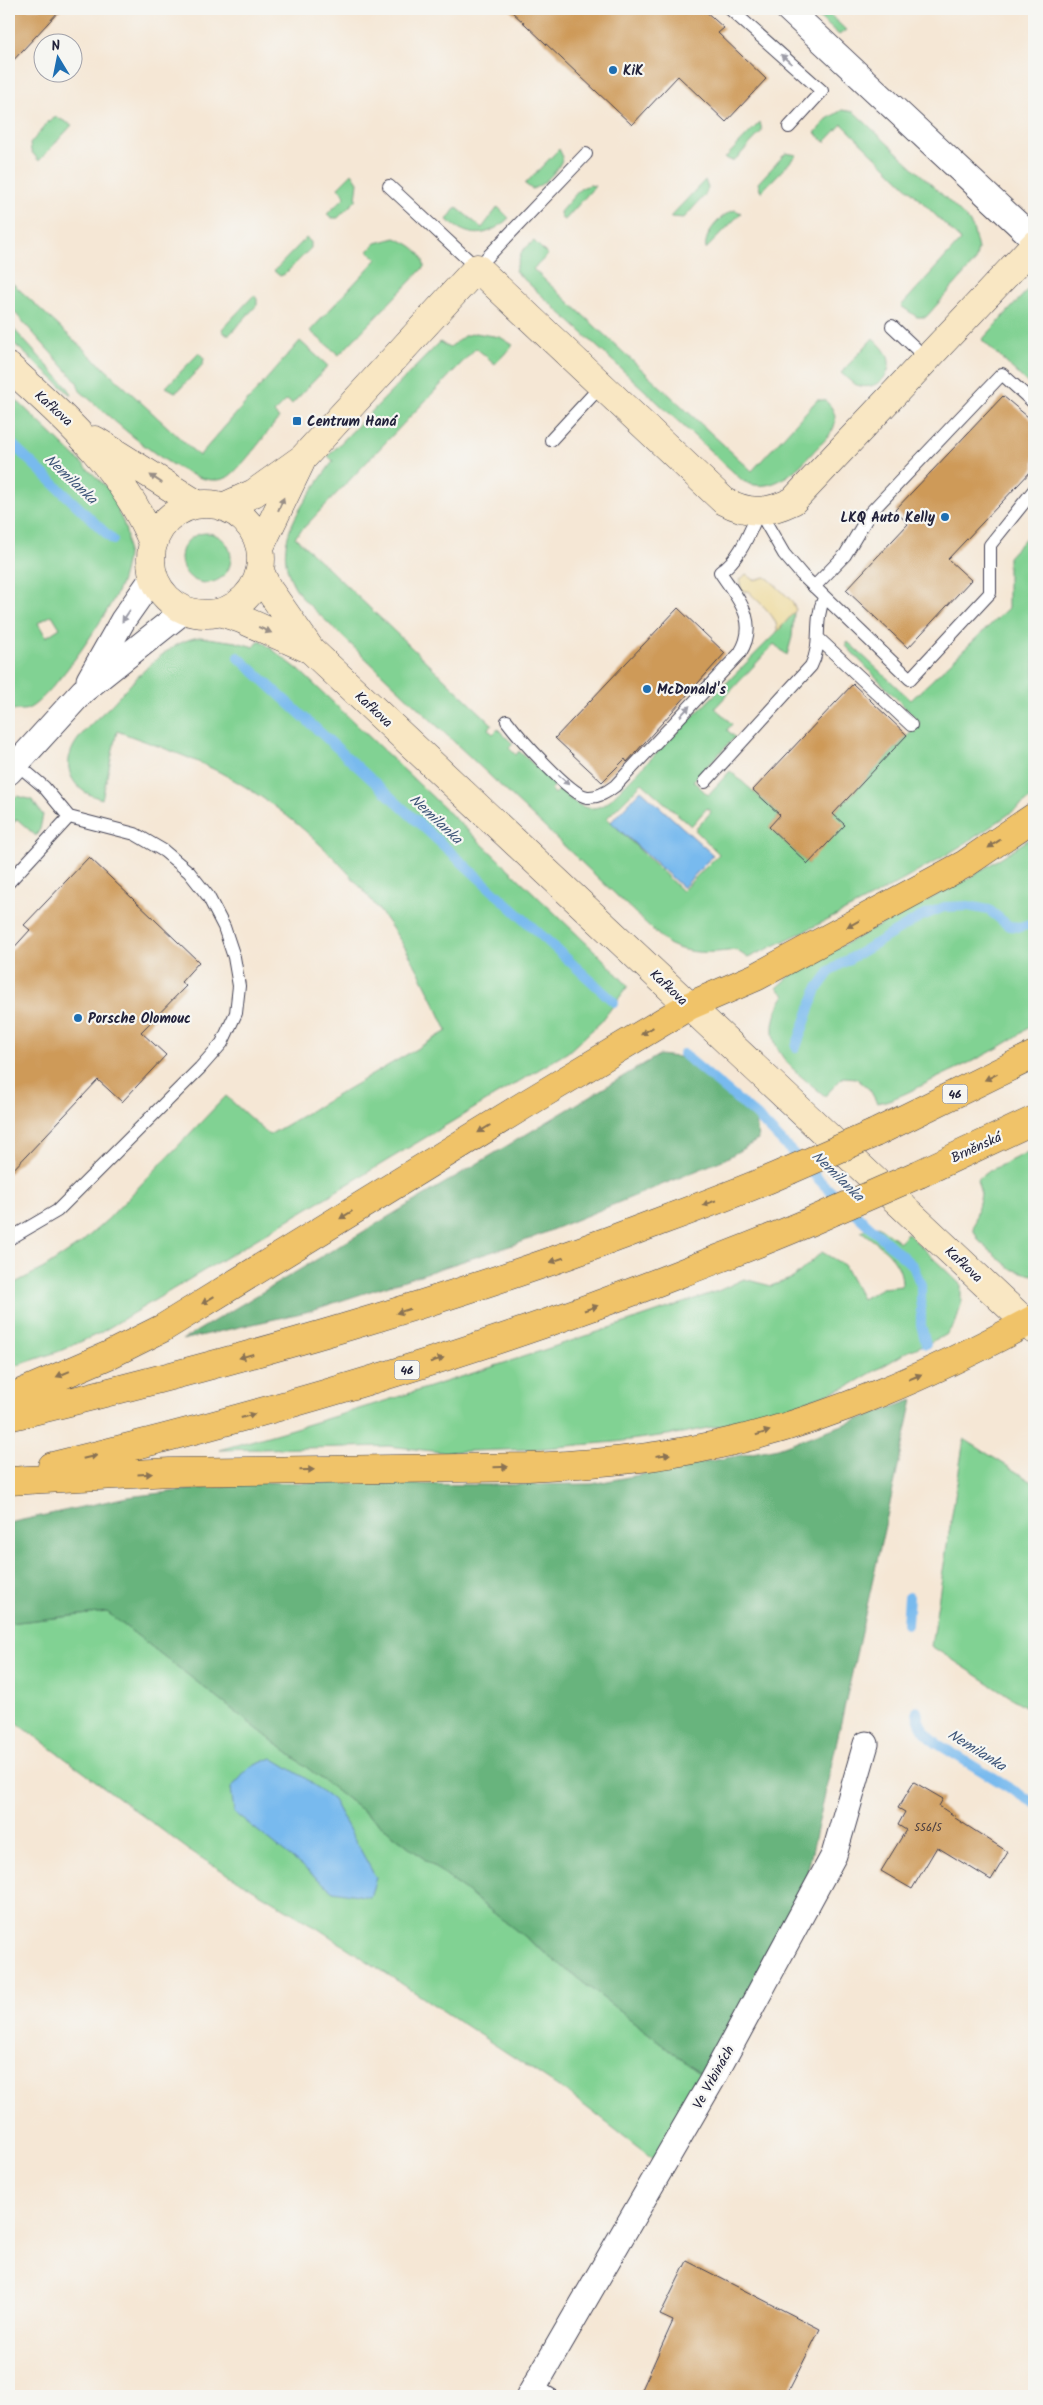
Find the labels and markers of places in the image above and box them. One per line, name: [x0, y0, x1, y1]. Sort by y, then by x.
place label: KiK: [623, 60, 644, 82]
marker: KiK: [607, 64, 619, 76]
place label: Centrum Haná: [307, 411, 398, 433]
marker: Centrum Haná: [291, 415, 303, 427]
place label: LKQ Auto Kelly: [841, 507, 936, 529]
marker: LKQ Auto Kelly: [939, 511, 951, 523]
place label: McDonald's: [657, 679, 726, 701]
marker: McDonald's: [641, 683, 653, 695]
place label: Porsche Olomouc: [88, 1008, 191, 1030]
marker: Porsche Olomouc: [72, 1012, 84, 1024]

